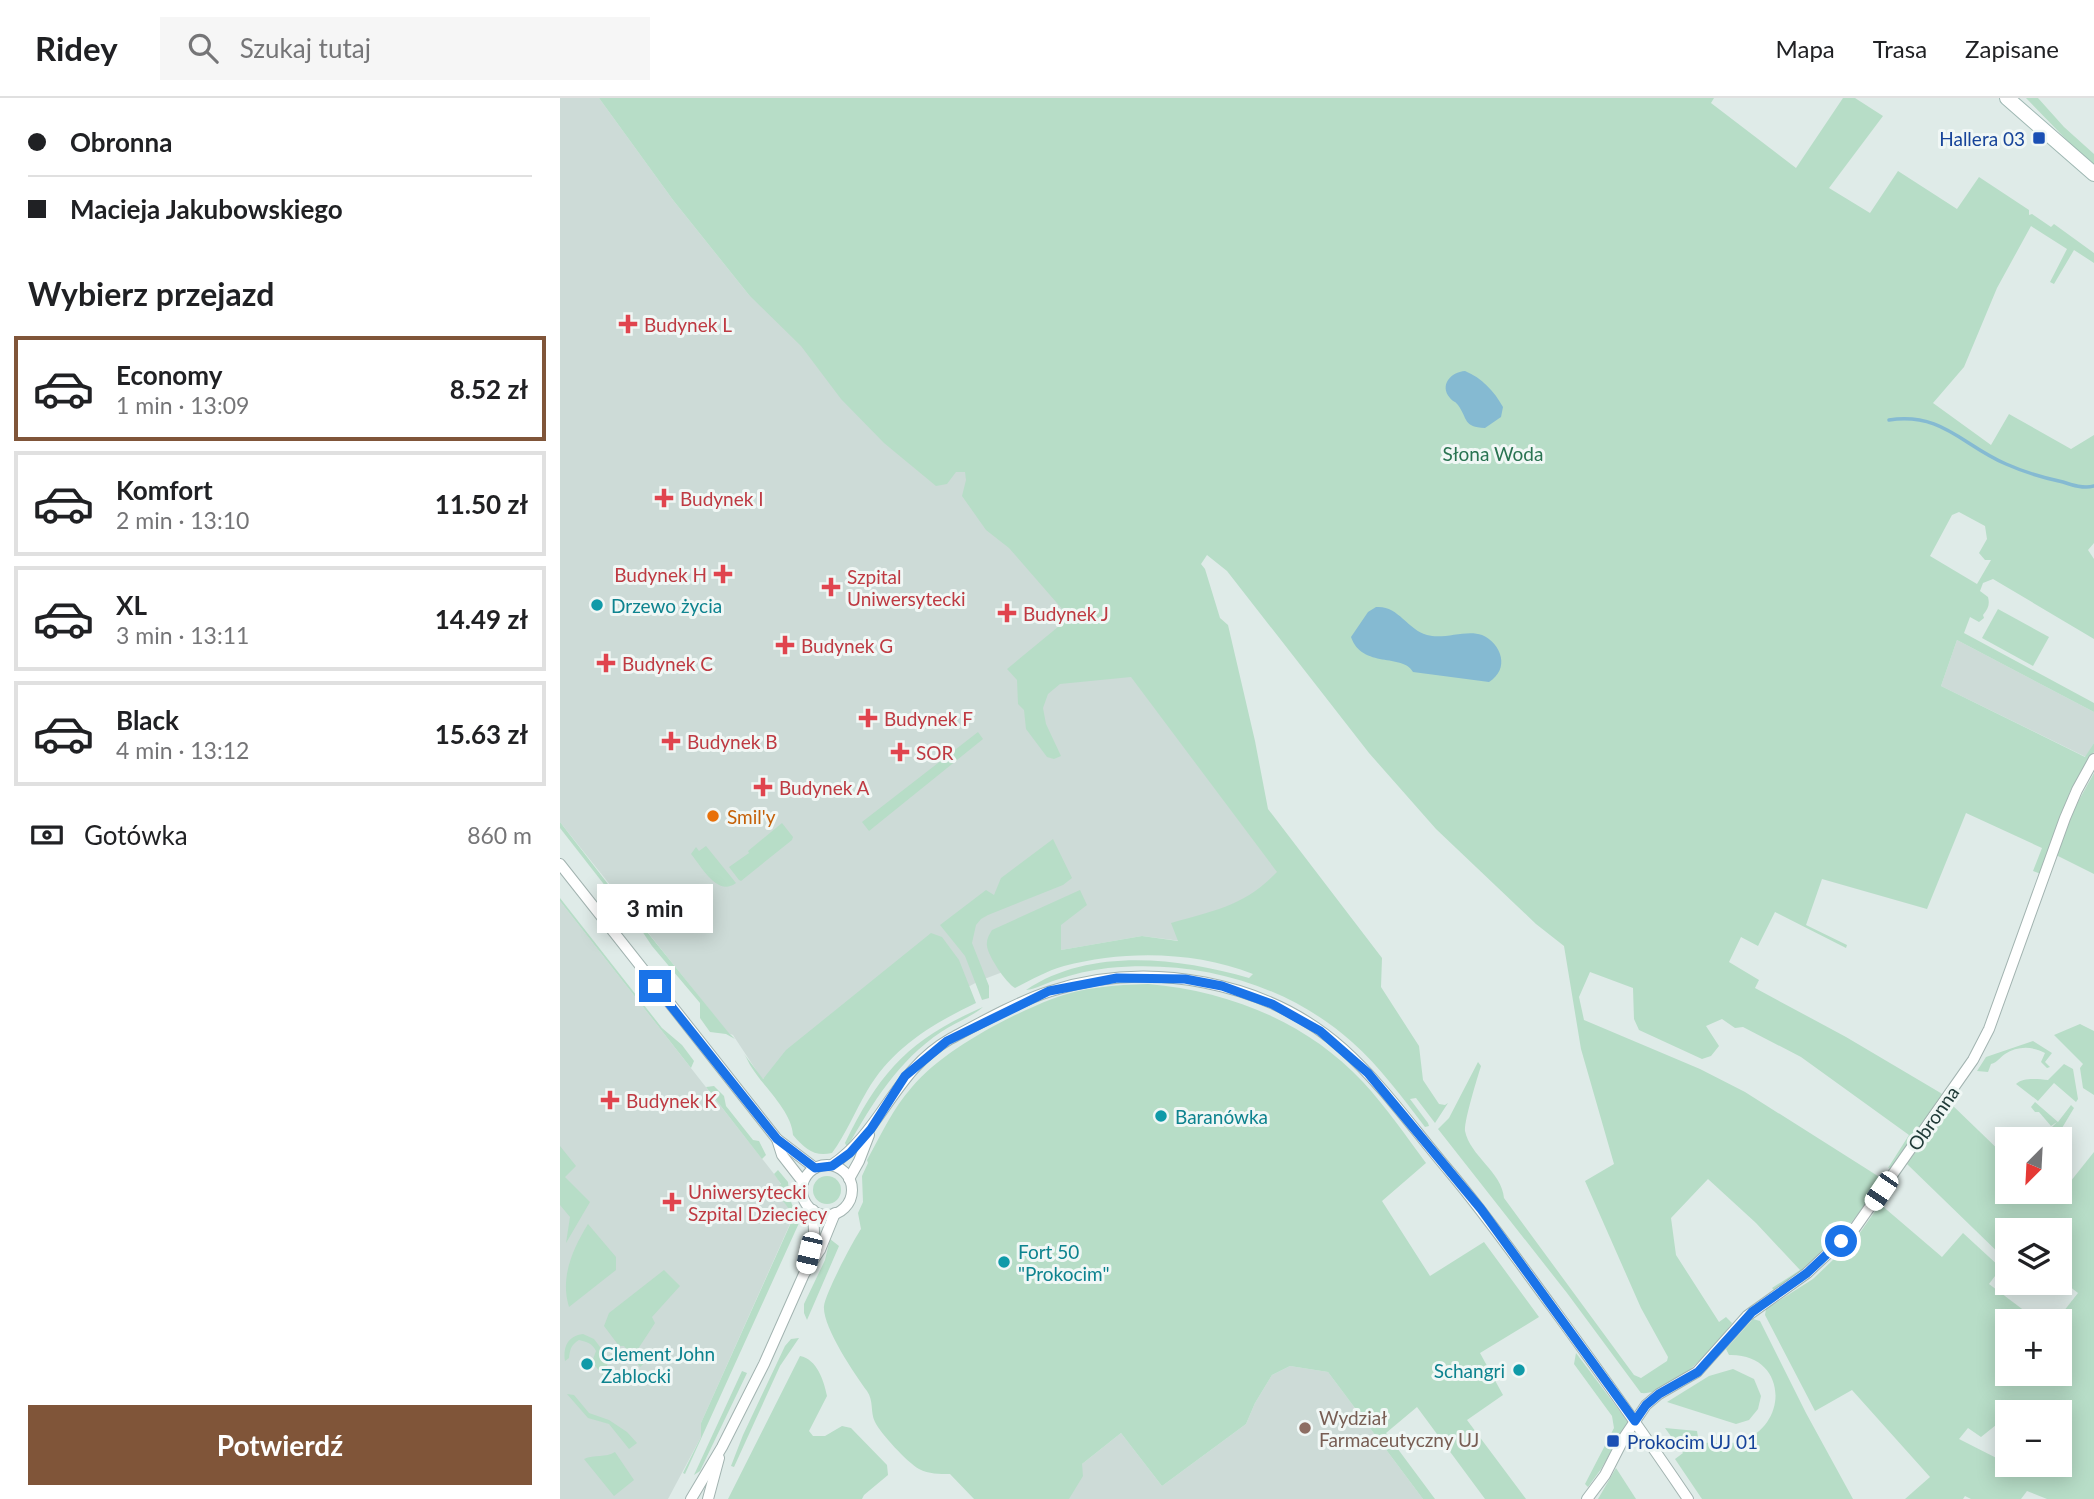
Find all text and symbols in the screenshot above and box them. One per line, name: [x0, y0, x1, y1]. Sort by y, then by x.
search box: [160, 17, 650, 80]
text: Ridey: [35, 28, 118, 68]
icon: search: [184, 29, 222, 67]
text: Szukaj tutaj: [240, 32, 371, 64]
text: Mapa: [1776, 34, 1835, 63]
text: Trasa: [1873, 34, 1927, 63]
text: Zapisane: [1965, 34, 2059, 63]
text: Obronna: [70, 126, 172, 158]
place label: Hallera 03: [1939, 127, 2025, 150]
marker: Hallera 03: [2031, 130, 2047, 146]
text: Macieja Jakubowskiego: [70, 193, 343, 225]
text: Wybierz przejazd: [28, 274, 274, 313]
place label: Budynek L: [644, 313, 732, 336]
marker: Budynek L: [618, 314, 638, 334]
icon: car: [32, 357, 95, 420]
text: Economy: [116, 359, 222, 391]
text: 8.52 zł: [450, 373, 528, 405]
text: 1 min · 13:09: [116, 391, 249, 419]
park label: Słona Woda: [1443, 442, 1543, 465]
icon: car: [32, 472, 95, 535]
text: Komfort: [116, 474, 213, 506]
place label: Budynek I: [680, 487, 764, 510]
text: 11.50 zł: [435, 488, 528, 520]
marker: Budynek I: [654, 488, 674, 508]
text: 2 min · 13:10: [116, 506, 249, 534]
place label: Budynek H: [614, 563, 707, 586]
marker: Budynek H: [713, 564, 733, 584]
place label: Szpital Uniwersytecki: [847, 565, 965, 610]
marker: Szpital Uniwersytecki: [821, 577, 841, 597]
icon: car: [32, 587, 95, 650]
text: XL: [116, 589, 147, 621]
place label: Drzewo życia: [611, 594, 722, 617]
marker: Drzewo życia: [589, 597, 605, 613]
place label: Budynek J: [1023, 602, 1109, 625]
text: 14.49 zł: [435, 603, 528, 635]
marker: Budynek J: [997, 603, 1017, 623]
text: 3 min · 13:11: [116, 621, 249, 649]
place label: Budynek G: [801, 634, 893, 657]
marker: Budynek G: [775, 635, 795, 655]
place label: Budynek C: [622, 652, 713, 675]
marker: Budynek C: [596, 653, 616, 673]
icon: car: [32, 702, 95, 765]
text: Black: [116, 704, 179, 736]
place label: Budynek F: [884, 707, 973, 730]
marker: Budynek F: [858, 708, 878, 728]
text: 15.63 zł: [435, 718, 528, 750]
place label: Budynek B: [687, 730, 778, 753]
marker: Budynek B: [661, 731, 681, 751]
text: 4 min · 13:12: [116, 736, 249, 764]
place label: SOR: [916, 741, 954, 764]
marker: SOR: [890, 742, 910, 762]
place label: Budynek A: [779, 776, 870, 799]
marker: Budynek A: [753, 777, 773, 797]
place label: Smil'y: [727, 805, 776, 828]
marker: Smil'y: [705, 808, 721, 824]
icon: cash: [28, 816, 66, 854]
text: Gotówka: [84, 819, 188, 851]
text: 860 m: [467, 821, 532, 849]
callout: 3 min: [597, 884, 713, 934]
text: 3 min: [626, 894, 684, 922]
route end: [639, 970, 671, 1002]
street label: Obronna: [1902, 1081, 1964, 1155]
place label: Budynek K: [626, 1089, 717, 1112]
marker: Budynek K: [600, 1090, 620, 1110]
place label: Baranówka: [1175, 1105, 1268, 1128]
marker: Baranówka: [1153, 1108, 1169, 1124]
north arrow: [1995, 1127, 2072, 1204]
map controls: [1995, 1127, 2072, 1477]
car: [1861, 1168, 1902, 1214]
place label: Uniwersytecki Szpital Dziecięcy: [688, 1180, 828, 1225]
marker: Uniwersytecki Szpital Dziecięcy: [662, 1192, 682, 1212]
button: layers: [1995, 1218, 2072, 1295]
route start: [1825, 1225, 1857, 1257]
car: [795, 1230, 824, 1276]
place label: Fort 50 "Prokocim": [1018, 1240, 1110, 1285]
marker: Fort 50 "Prokocim": [996, 1254, 1012, 1270]
button: +: [1995, 1309, 2072, 1386]
place label: Clement John Zablocki: [601, 1342, 715, 1387]
marker: Clement John Zablocki: [579, 1356, 595, 1372]
place label: Schangri: [1434, 1359, 1505, 1382]
marker: Schangri: [1511, 1362, 1527, 1378]
button: −: [1995, 1400, 2072, 1477]
button: Potwierdź: [28, 1405, 532, 1485]
place label: Wydział Farmaceutyczny UJ: [1319, 1406, 1479, 1451]
marker: Wydział Farmaceutyczny UJ: [1297, 1420, 1313, 1436]
place label: Prokocim UJ 01: [1627, 1430, 1758, 1453]
marker: Prokocim UJ 01: [1605, 1433, 1621, 1449]

